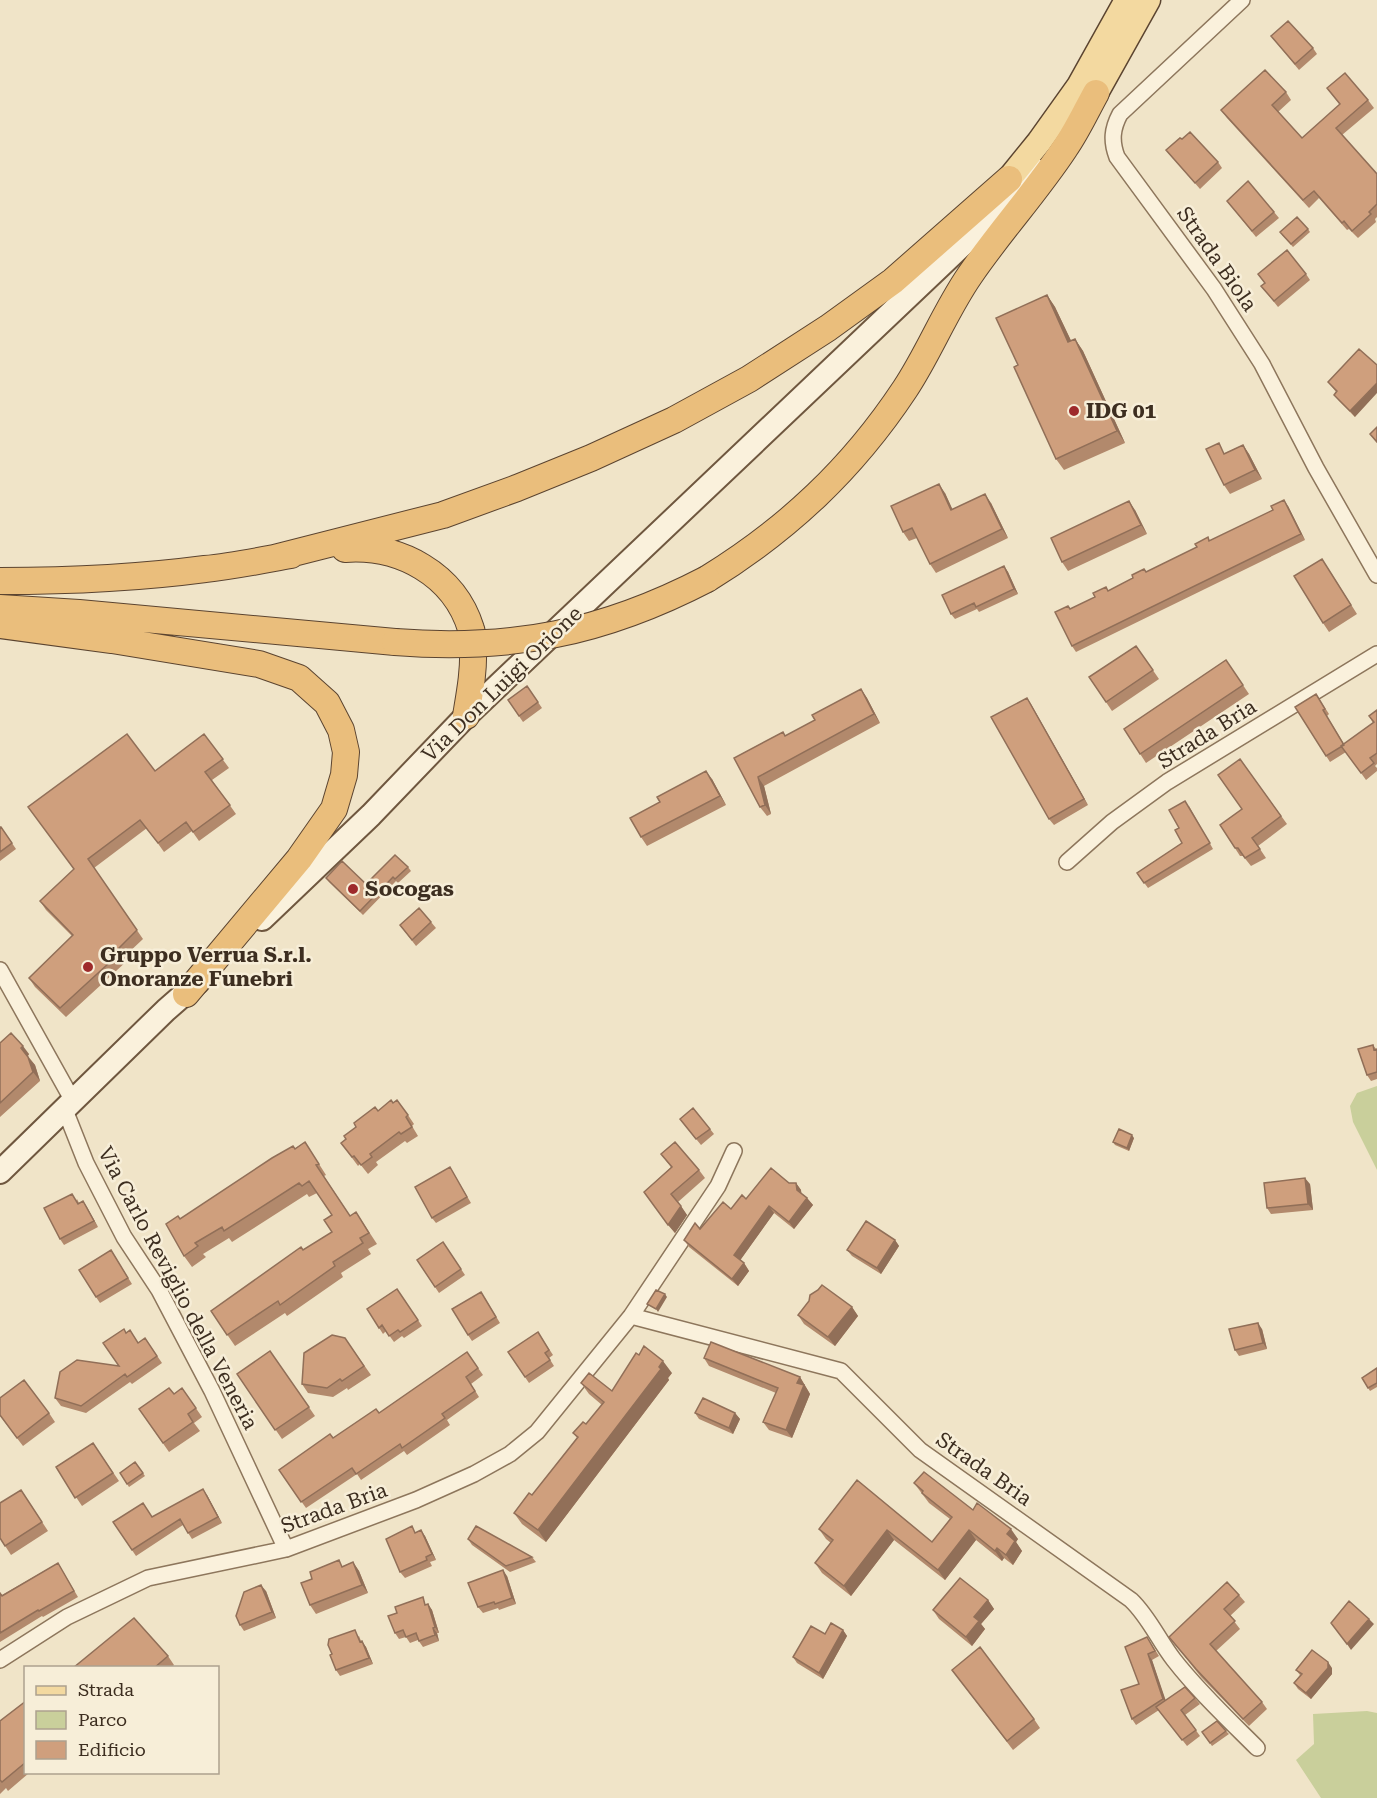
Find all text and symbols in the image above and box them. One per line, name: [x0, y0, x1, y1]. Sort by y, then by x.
street label: Strada Biola: [1172, 202, 1262, 316]
place label: IDG 01: [1086, 399, 1156, 423]
marker: IDG 01: [1067, 404, 1081, 418]
street label: Via Don Luigi Orione: [417, 601, 587, 767]
street label: Strada Bria: [1153, 694, 1261, 774]
place label: Socogas: [365, 877, 454, 901]
marker: Socogas: [346, 882, 360, 896]
place label: Gruppo Verrua S.r.l. Onoranze Funebri: [100, 943, 312, 991]
marker: Gruppo Verrua S.r.l. Onoranze Funebri: [81, 960, 95, 974]
street label: Via Carlo Reviglio della Veneria: [93, 1142, 263, 1434]
street label: Strada Bria: [932, 1427, 1037, 1511]
street label: Strada Bria: [278, 1477, 391, 1538]
legend: [24, 1666, 219, 1774]
text: Strada: [78, 1679, 134, 1700]
text: Parco: [78, 1709, 127, 1730]
text: Edificio: [78, 1739, 146, 1760]

